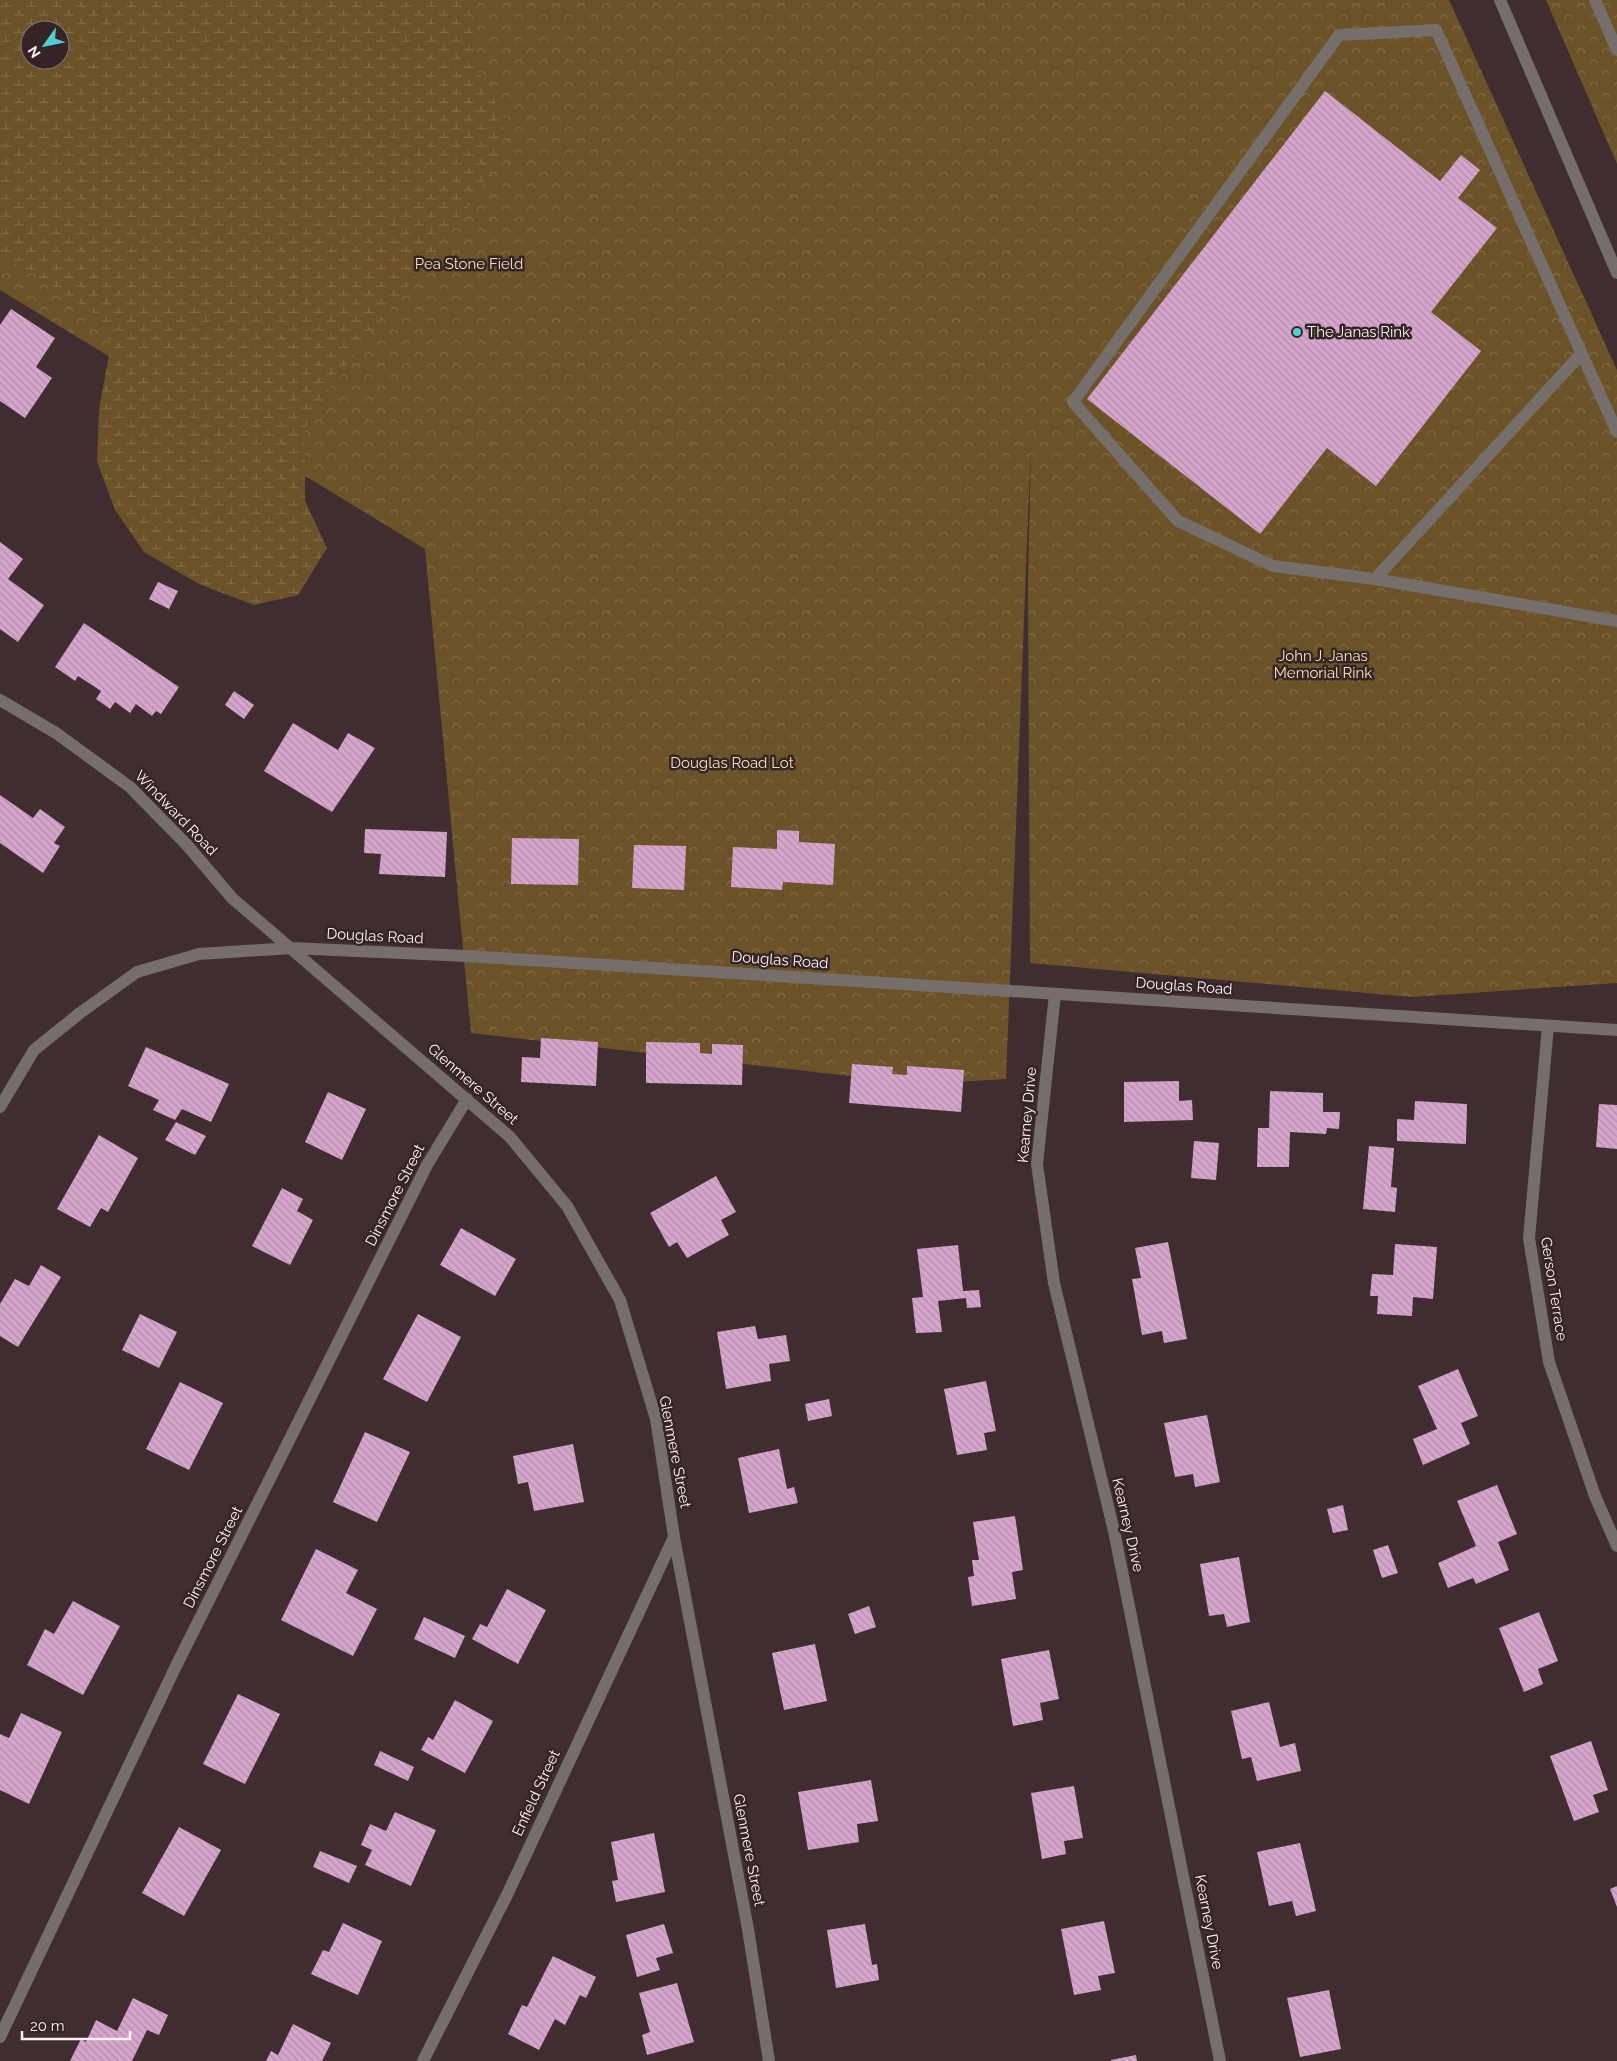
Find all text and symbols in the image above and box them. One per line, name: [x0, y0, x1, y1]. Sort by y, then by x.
north arrow: [20, 20, 70, 70]
text: N: [24, 43, 44, 61]
park label: Pea Stone Field: [415, 255, 523, 273]
place label: The Janas Rink: [1307, 323, 1410, 341]
marker: The Janas Rink: [1291, 326, 1303, 338]
park label: John J. Janas Memorial Rink: [1274, 647, 1372, 682]
park label: Douglas Road Lot: [670, 754, 794, 772]
street label: Windward Road: [131, 767, 221, 859]
street label: Douglas Road: [326, 924, 424, 948]
street label: Douglas Road: [731, 948, 829, 972]
street label: Douglas Road: [1135, 974, 1233, 998]
street label: Glenmere Street: [424, 1040, 522, 1128]
street label: Kearney Drive: [1014, 1066, 1040, 1164]
street label: Dinsmore Street: [362, 1141, 428, 1249]
street label: Gerson Terrace: [1537, 1236, 1571, 1342]
street label: Glenmere Street: [655, 1394, 695, 1510]
street label: Kearney Drive: [1108, 1476, 1148, 1574]
street label: Dinsmore Street: [180, 1503, 246, 1611]
street label: Enfield Street: [508, 1747, 564, 1839]
street label: Glenmere Street: [729, 1792, 769, 1908]
street label: Kearney Drive: [1191, 1873, 1227, 1971]
scale bar: [22, 2008, 130, 2040]
text: 20 m: [30, 2017, 65, 2035]

